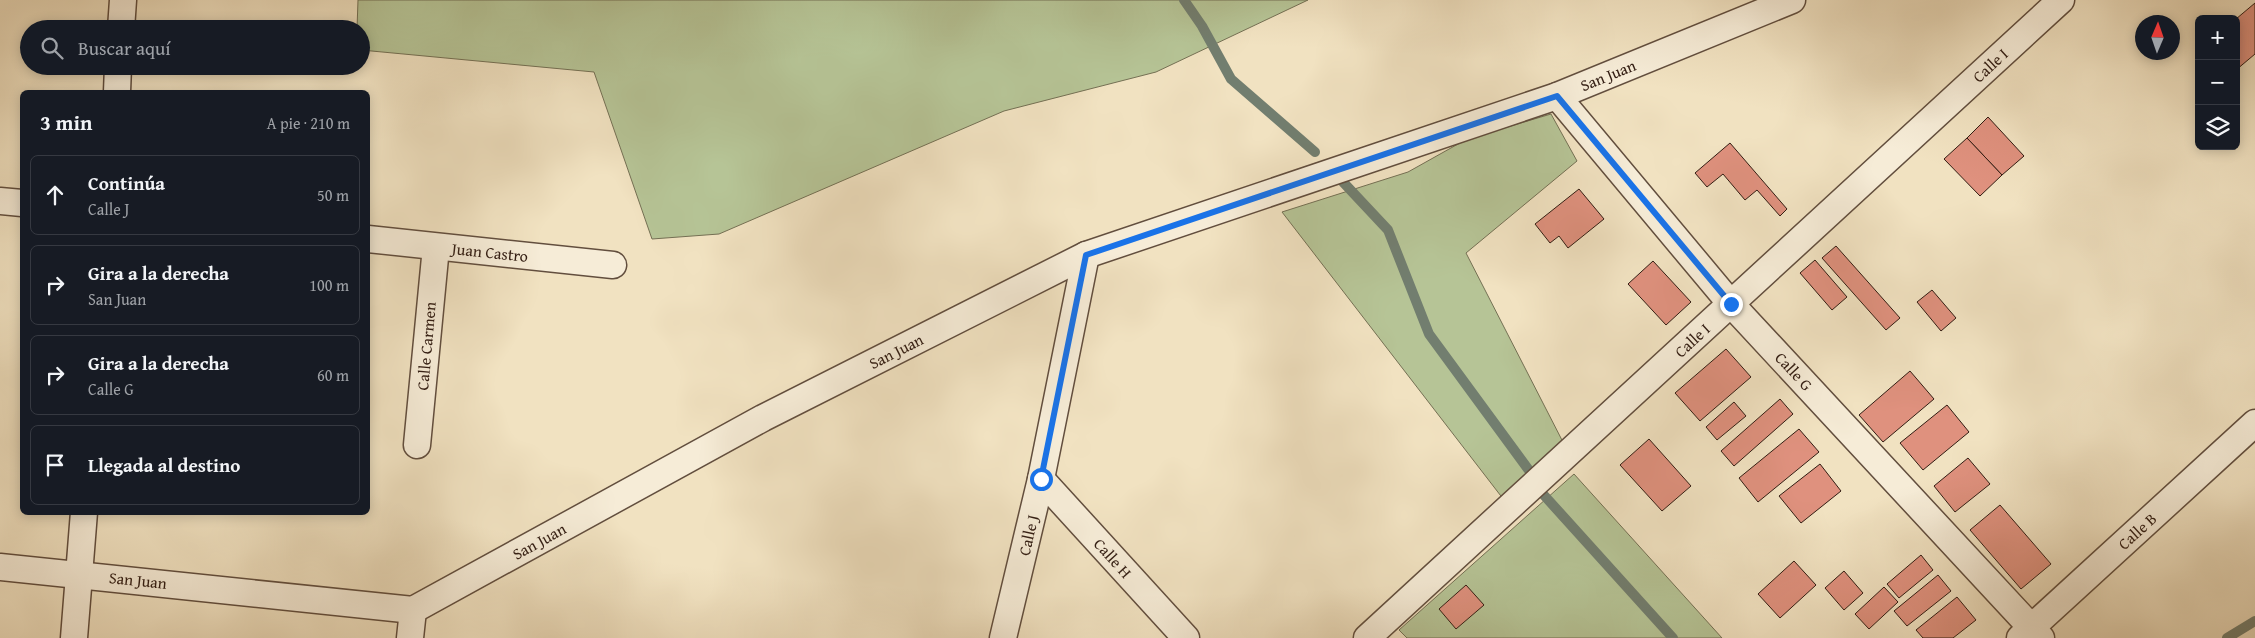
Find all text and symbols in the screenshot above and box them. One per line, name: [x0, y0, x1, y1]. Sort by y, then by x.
north arrow: [2135, 15, 2180, 60]
map controls: [2195, 15, 2240, 150]
button: +: [2195, 15, 2240, 60]
search box: [20, 20, 370, 75]
icon: search: [38, 34, 66, 62]
text: Buscar aquí: [78, 34, 171, 62]
street label: Calle I: [1967, 42, 2013, 88]
street label: San Juan: [1577, 53, 1639, 97]
button: −: [2195, 60, 2240, 105]
button: layers: [2195, 105, 2240, 150]
text: 3 min: [40, 107, 92, 138]
text: A pie · 210 m: [267, 111, 350, 135]
text: Continúa: [88, 169, 165, 197]
icon: ahead: [41, 181, 69, 209]
text: 50 m: [317, 183, 349, 207]
text: Calle J: [88, 197, 129, 221]
street label: Juan Castro: [449, 236, 529, 268]
text: Gira a la derecha: [88, 259, 229, 287]
icon: right: [41, 271, 69, 299]
text: 100 m: [309, 273, 349, 297]
text: San Juan: [88, 287, 146, 311]
route end: [1720, 293, 1743, 316]
street label: Calle Carmen: [410, 301, 442, 391]
street label: Calle I: [1669, 317, 1715, 363]
street label: San Juan: [865, 327, 927, 375]
street label: Calle G: [1770, 346, 1819, 396]
text: Gira a la derecha: [88, 349, 229, 377]
icon: right: [41, 361, 69, 389]
text: 60 m: [317, 363, 349, 387]
text: Calle G: [88, 377, 134, 401]
icon: arrive: [41, 451, 69, 479]
text: Llegada al destino: [88, 451, 240, 479]
route start: [1030, 468, 1053, 491]
street label: Calle B: [2112, 507, 2162, 555]
street label: Calle J: [1012, 512, 1044, 558]
street label: San Juan: [508, 516, 570, 566]
street label: Calle H: [1088, 533, 1138, 584]
street label: San Juan: [108, 565, 168, 595]

